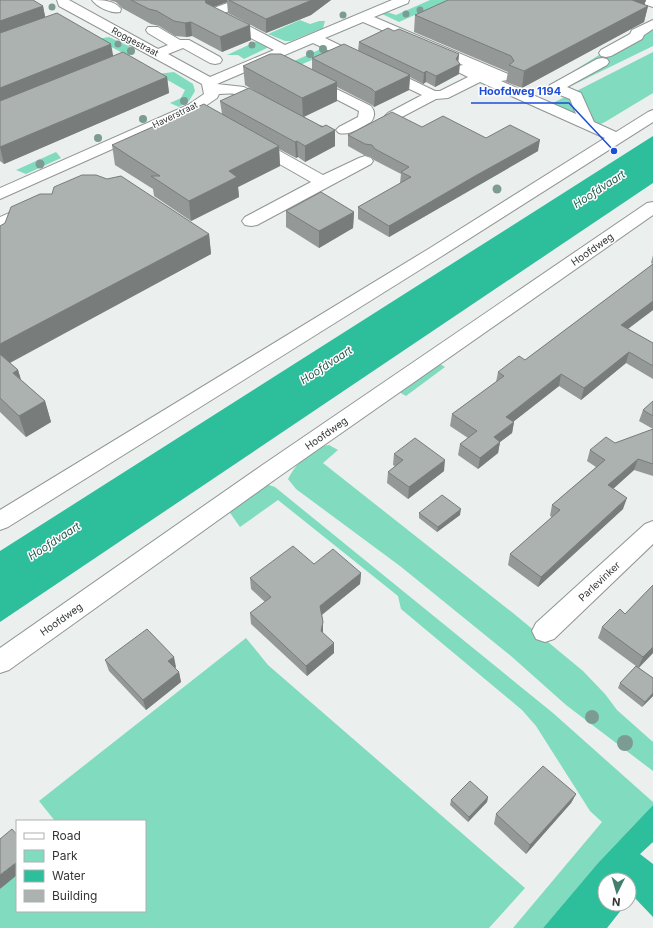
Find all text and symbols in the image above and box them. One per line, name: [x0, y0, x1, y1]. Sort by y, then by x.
street label: Roggestraat: [110, 25, 161, 59]
callout: Hoofdweg 1194: [471, 80, 569, 103]
text: Hoofdweg 1194: [479, 84, 561, 98]
street label: Haverstraat: [150, 99, 199, 130]
water label: Hoofdvaart: [570, 167, 628, 211]
street label: Hoofdweg: [569, 230, 615, 268]
water label: Hoofdvaart: [297, 343, 355, 387]
street label: Hoofdweg: [303, 414, 349, 452]
water label: Hoofdvaart: [25, 519, 83, 563]
street label: Parlevinker: [576, 558, 623, 603]
street label: Hoofdweg: [38, 600, 84, 638]
legend: [16, 820, 146, 912]
text: Road: [52, 828, 81, 843]
text: Park: [52, 848, 78, 863]
text: Water: [52, 868, 86, 883]
north arrow: [597, 872, 637, 912]
text: Building: [52, 888, 97, 903]
text: N: [611, 895, 621, 909]

